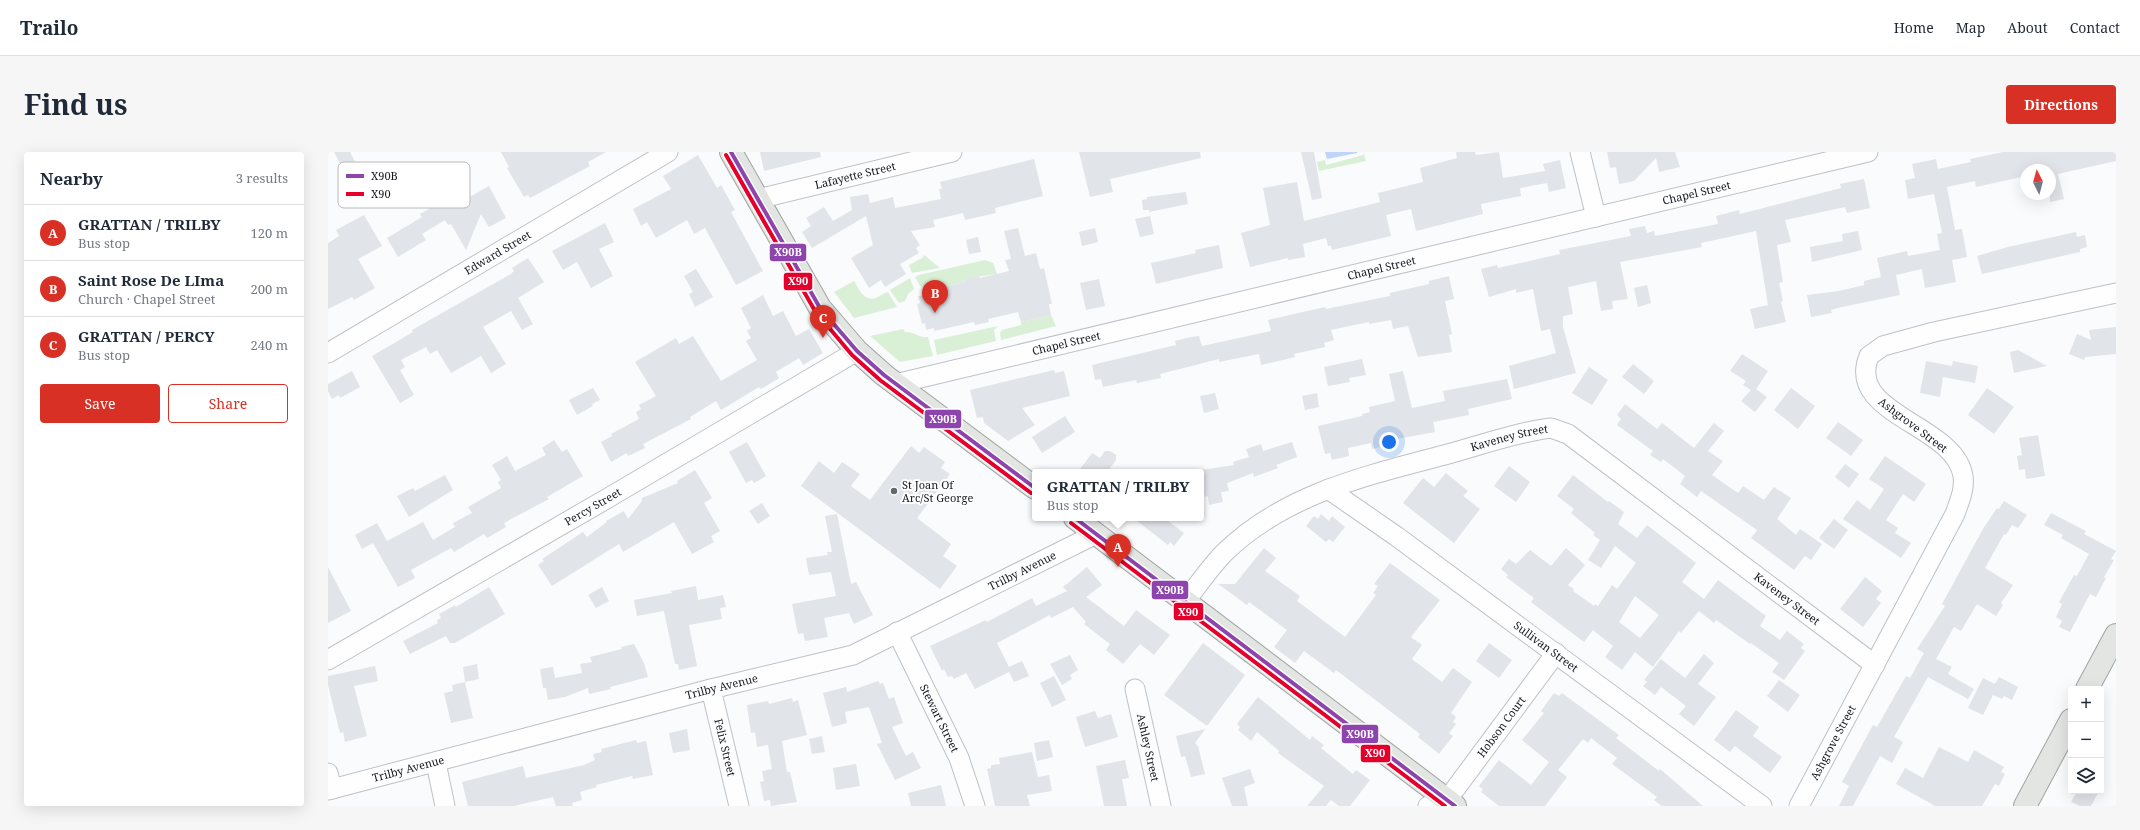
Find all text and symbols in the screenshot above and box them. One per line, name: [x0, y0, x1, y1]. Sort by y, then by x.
text: Trailo: [20, 15, 78, 41]
text: Home: [1894, 18, 1934, 37]
text: Map: [1956, 18, 1985, 37]
text: About: [2007, 18, 2048, 37]
text: Contact: [2070, 18, 2120, 37]
text: Find us: [24, 85, 128, 123]
button: Directions: [2006, 85, 2116, 124]
street label: Lafayette Street: [813, 158, 897, 192]
legend: [338, 162, 470, 208]
north arrow: [2020, 164, 2056, 200]
text: Nearby: [40, 167, 103, 190]
text: X90B: [371, 168, 398, 183]
text: 3 results: [236, 169, 288, 187]
street label: Chapel Street: [1661, 177, 1732, 208]
text: X90: [371, 186, 391, 201]
text: GRATTAN / TRILBY: [78, 214, 221, 234]
text: A: [48, 224, 58, 242]
text: 120 m: [251, 224, 288, 242]
street label: Edward Street: [461, 227, 533, 278]
text: Bus stop: [78, 234, 130, 252]
line badge: X90B: [769, 243, 807, 262]
text: X90B: [774, 244, 802, 259]
street label: Chapel Street: [1346, 252, 1417, 283]
text: Saint Rose De LIma: [78, 270, 224, 290]
line badge: X90: [783, 272, 813, 291]
text: X90: [788, 273, 808, 288]
text: B: [49, 280, 57, 298]
text: 200 m: [251, 280, 288, 298]
pin: B: [922, 280, 948, 313]
text: Church · Chapel Street: [78, 290, 215, 308]
pin: C: [810, 305, 836, 338]
text: GRATTAN / PERCY: [78, 326, 215, 346]
street label: Chapel Street: [1030, 327, 1102, 358]
text: C: [49, 336, 57, 354]
text: 240 m: [251, 336, 288, 354]
text: Bus stop: [78, 346, 130, 364]
button: Save: [40, 384, 160, 423]
button: Share: [168, 384, 288, 423]
street label: Ashgrove Street: [1876, 394, 1951, 456]
line badge: X90B: [924, 409, 962, 429]
text: X90B: [929, 411, 957, 426]
street label: Kaveney Street: [1469, 420, 1549, 454]
your location: [1379, 432, 1399, 452]
popup: [1032, 469, 1204, 521]
text: GRATTAN / TRILBY: [1047, 476, 1189, 496]
place label: St Joan Of Arc/St George: [902, 477, 973, 505]
street label: Percy Street: [562, 484, 624, 529]
marker: St Joan Of Arc/St George: [889, 486, 899, 496]
text: Bus stop: [1047, 496, 1099, 514]
pin: A: [1105, 534, 1131, 567]
street label: Trilby Avenue: [985, 547, 1058, 594]
street label: Kaveney Street: [1751, 569, 1823, 628]
line badge: X90B: [1151, 580, 1189, 600]
text: X90B: [1156, 582, 1184, 597]
line badge: X90: [1173, 602, 1204, 621]
text: X90: [1178, 604, 1198, 619]
street label: Sullivan Street: [1511, 617, 1582, 675]
street label: Trilby Avenue: [684, 670, 759, 702]
street label: Stewart Street: [917, 681, 963, 755]
map controls: [2068, 686, 2104, 794]
button: +: [2068, 686, 2104, 722]
street label: Hobson Court: [1473, 693, 1528, 760]
street label: Ashgrove Street: [1806, 702, 1859, 782]
street label: Ashley Street: [1134, 712, 1163, 783]
street label: Felix Street: [711, 717, 740, 778]
button: −: [2068, 722, 2104, 758]
line badge: X90B: [1341, 724, 1379, 744]
text: X90B: [1346, 726, 1374, 741]
line badge: X90: [1360, 744, 1391, 763]
text: X90: [1365, 745, 1385, 760]
street label: Trilby Avenue: [370, 752, 446, 785]
button: layers: [2068, 758, 2104, 794]

